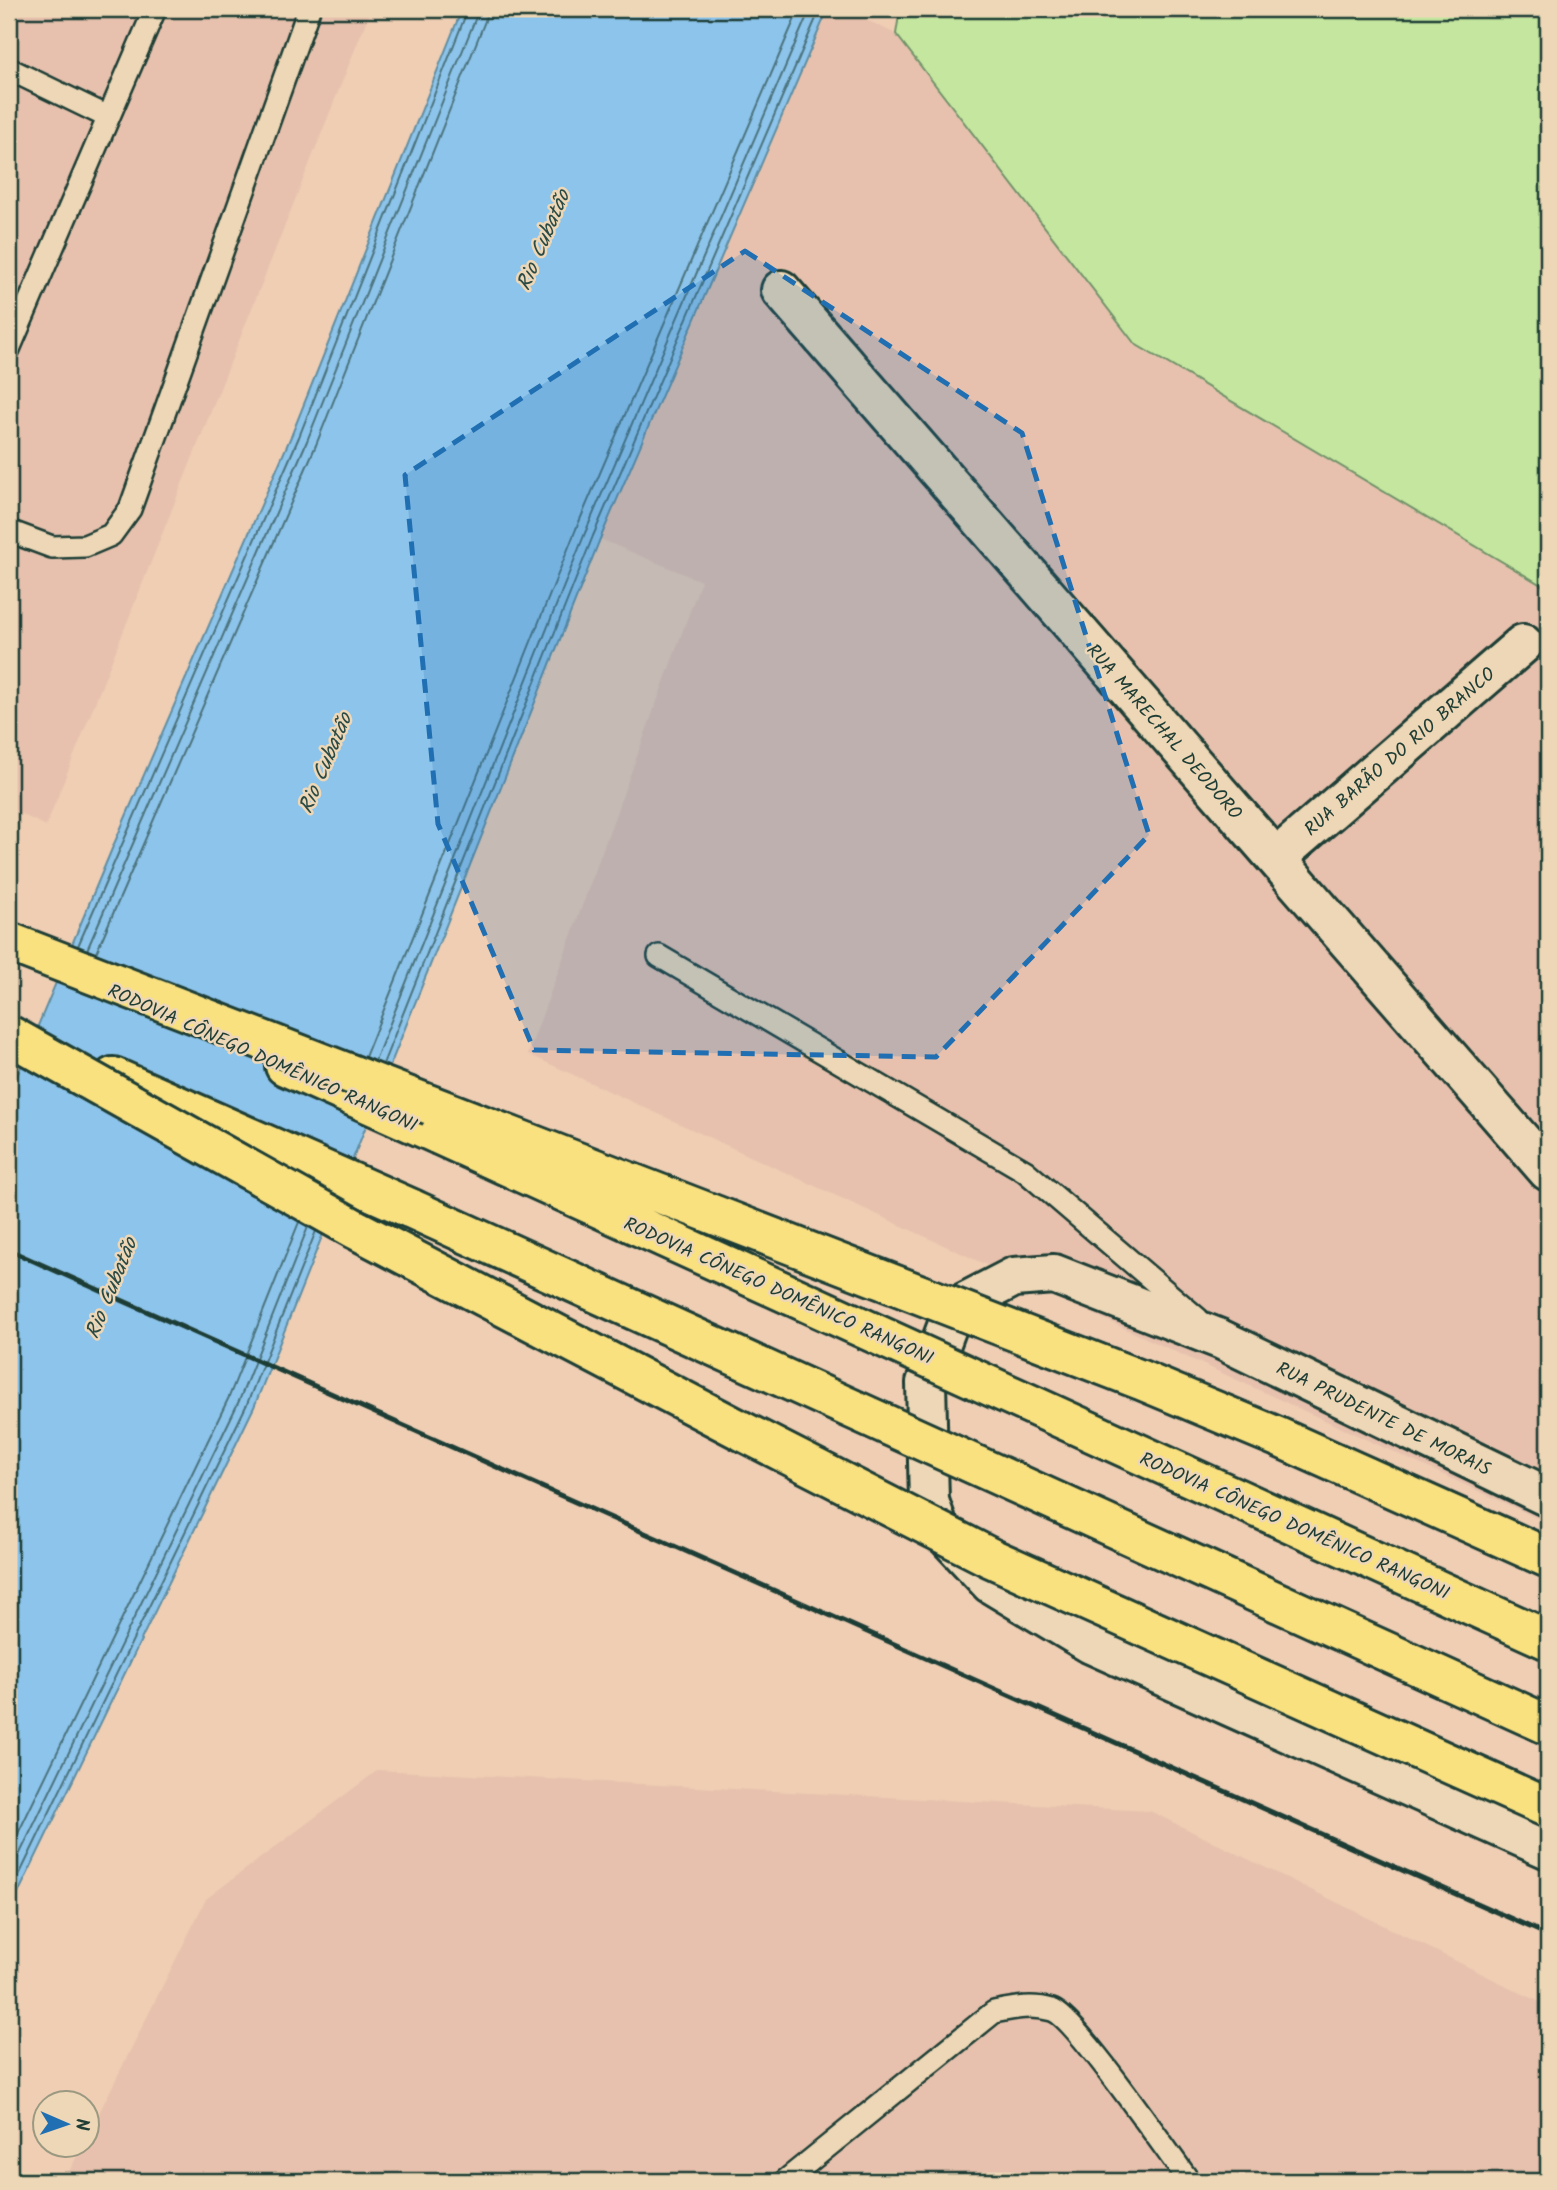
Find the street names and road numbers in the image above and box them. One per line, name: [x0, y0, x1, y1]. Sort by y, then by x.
street label: RUA MARECHAL DEODORO: [1078, 637, 1249, 828]
street label: RUA BARÃO DO RIO BRANCO: [1298, 660, 1503, 844]
street label: RODOVIA CÔNEGO DOMÊNICO RANGONI: [102, 977, 422, 1141]
street label: RODOVIA CÔNEGO DOMÊNICO RANGONI: [618, 1210, 938, 1374]
street label: RUA PRUDENTE DE MORAIS: [1271, 1355, 1496, 1485]
street label: RODOVIA CÔNEGO DOMÊNICO RANGONI: [1134, 1445, 1454, 1609]

